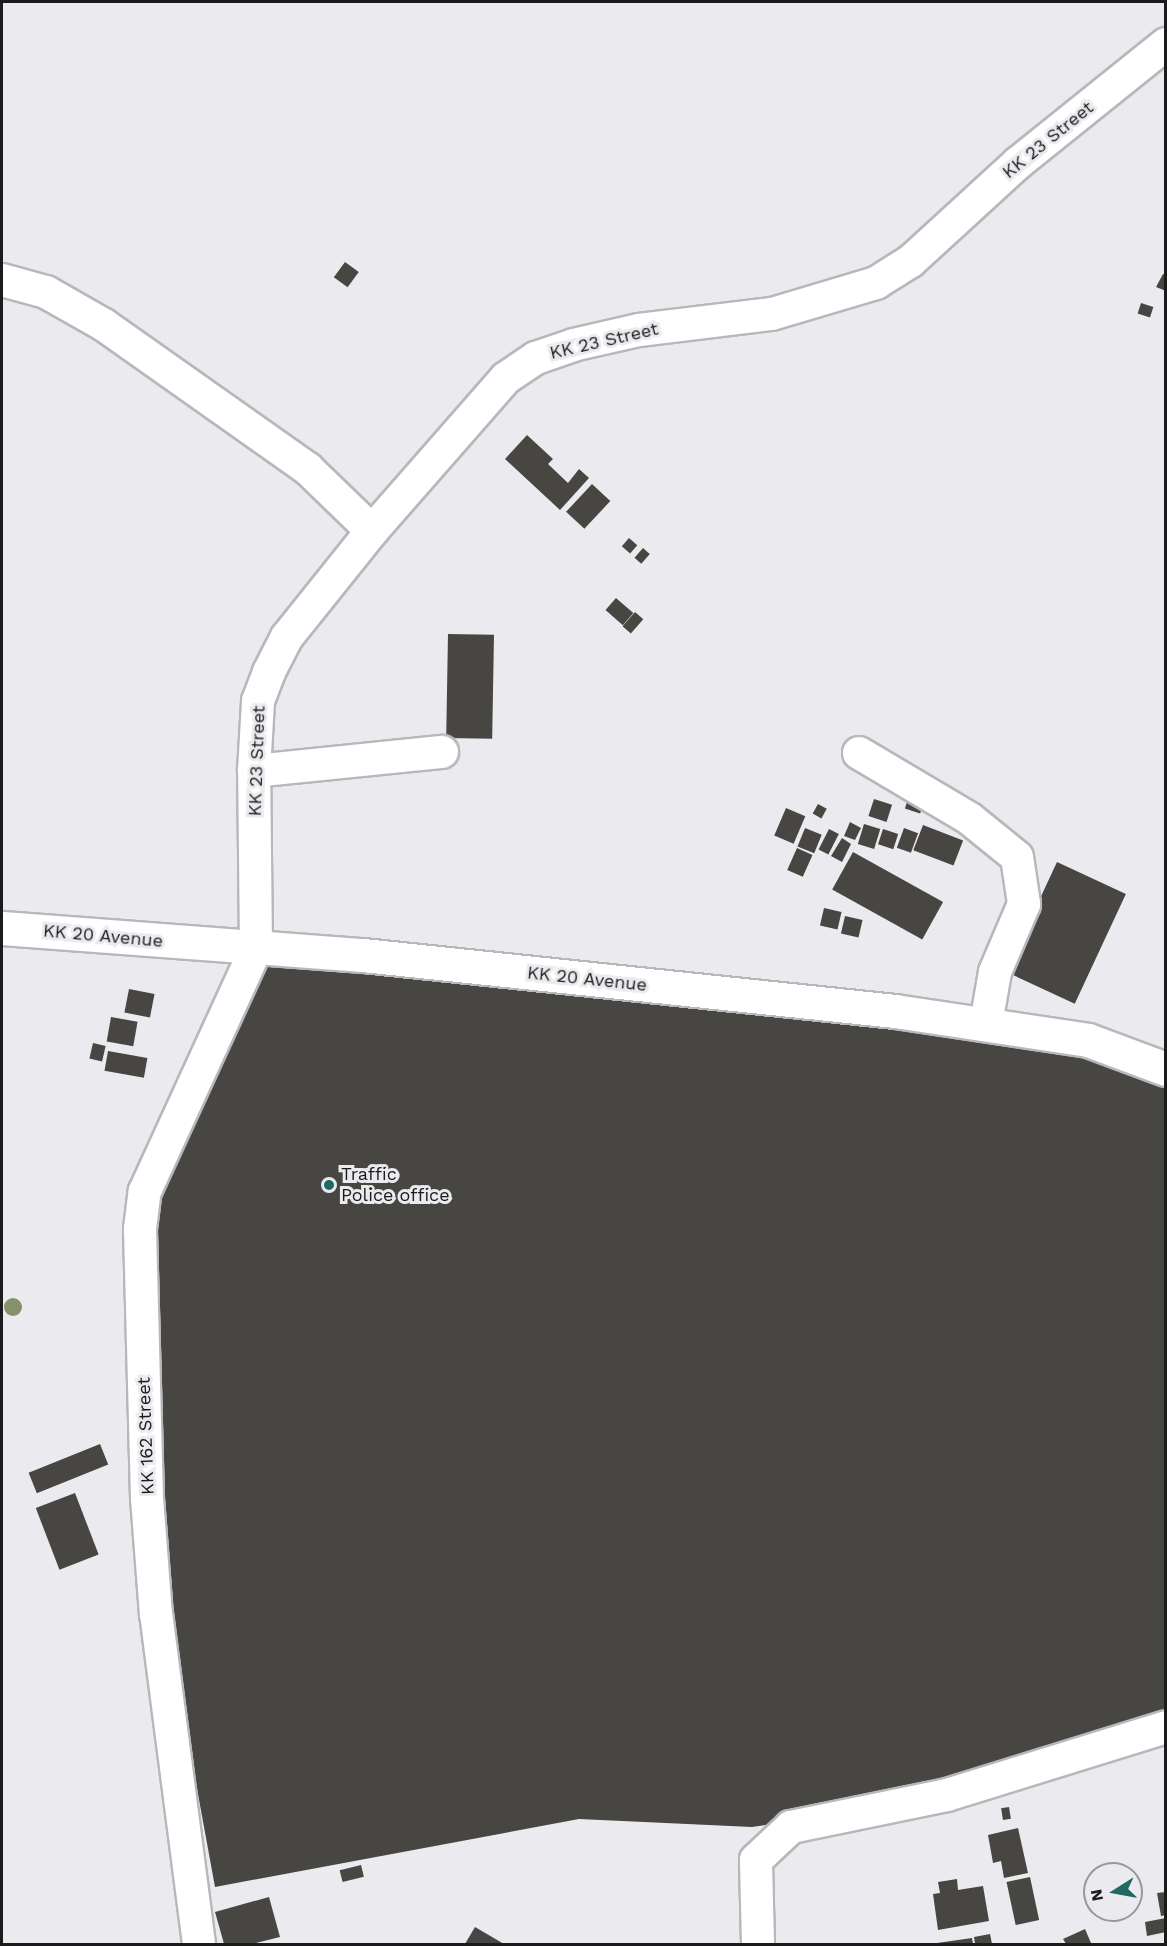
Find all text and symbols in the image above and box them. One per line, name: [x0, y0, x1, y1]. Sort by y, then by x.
street label: KK 23 Street: [998, 97, 1098, 183]
street label: KK 23 Street: [547, 318, 661, 364]
street label: KK 23 Street: [244, 705, 270, 817]
street label: KK 20 Avenue: [42, 920, 164, 952]
street label: KK 20 Avenue: [526, 962, 648, 996]
place label: Traffic Police office: [341, 1164, 450, 1206]
marker: Traffic Police office: [322, 1178, 336, 1192]
street label: KK 162 Street: [133, 1376, 159, 1496]
north arrow: [1083, 1862, 1143, 1922]
text: N: [1086, 1888, 1107, 1903]

